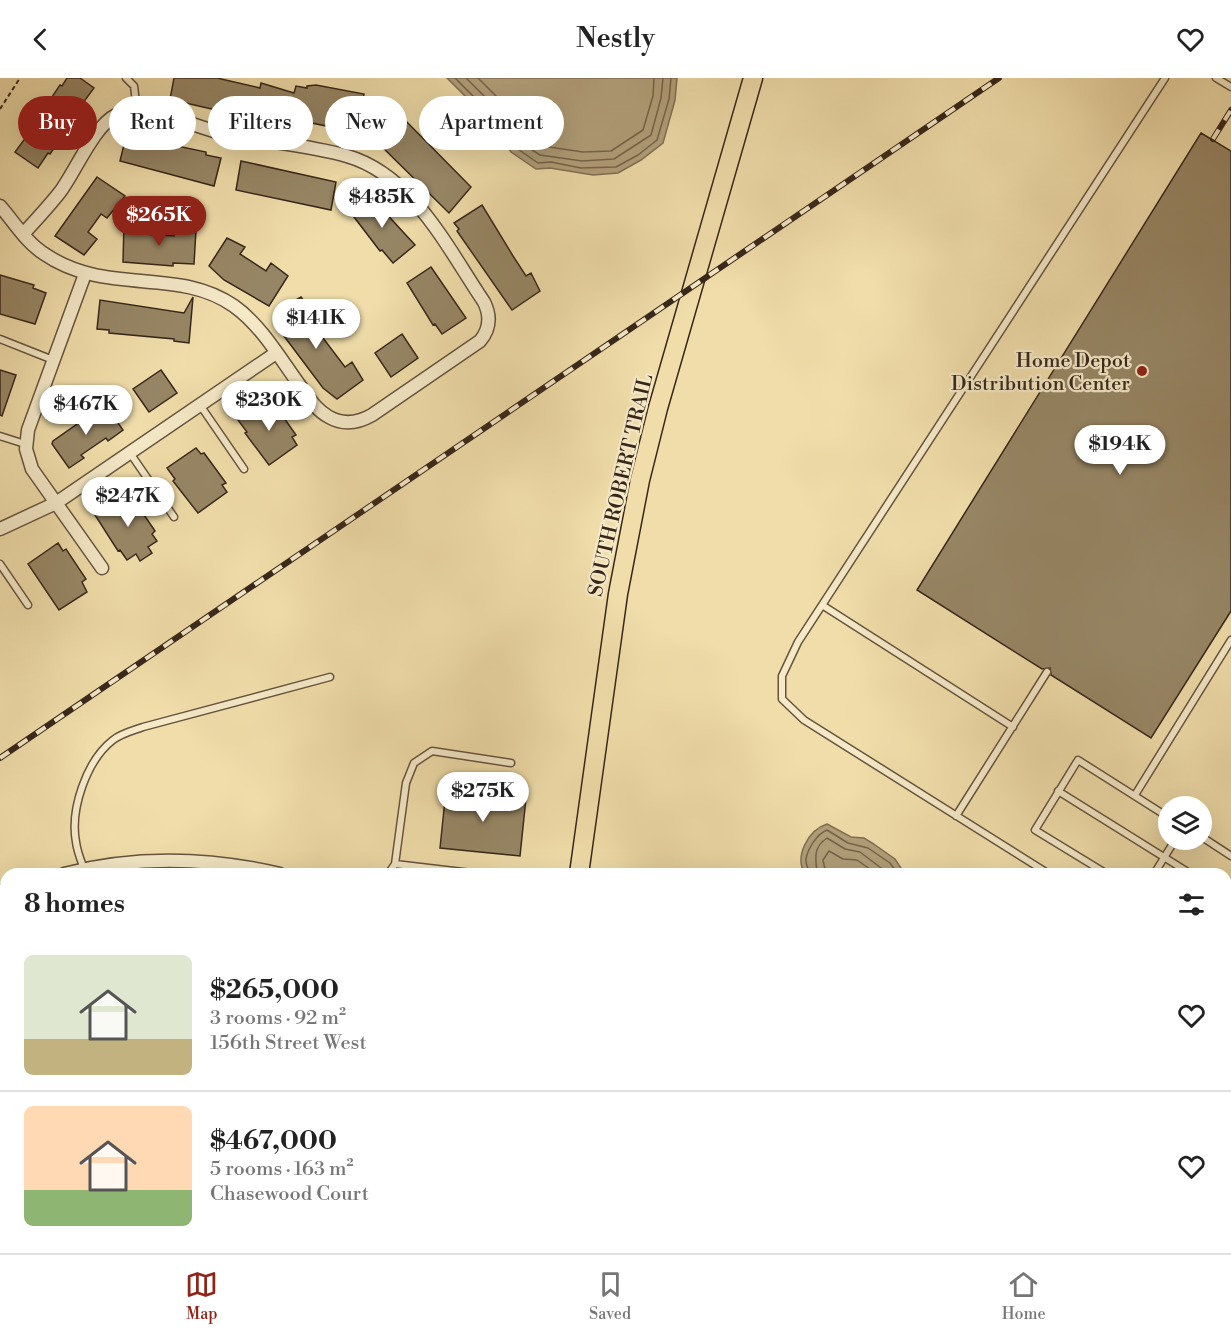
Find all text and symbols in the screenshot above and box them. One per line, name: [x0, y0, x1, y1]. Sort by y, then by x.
text: Nestly: [576, 22, 655, 56]
icon: back: [24, 23, 57, 56]
icon: heart: [1174, 23, 1207, 56]
chip: Buy: [18, 96, 97, 150]
chip: Rent: [109, 96, 196, 150]
chip: Filters: [208, 96, 313, 150]
chip: New: [325, 96, 407, 150]
chip: Apartment: [419, 96, 564, 150]
pin: $485K: [340, 178, 424, 229]
text: $485K: [349, 185, 415, 210]
pin: $265K: [117, 196, 201, 247]
text: $265K: [126, 203, 192, 228]
pin: $141K: [274, 299, 358, 350]
text: $141K: [286, 306, 346, 331]
place label: Home Depot Distribution Center: [951, 349, 1130, 397]
marker: Home Depot Distribution Center: [1135, 364, 1149, 378]
street label: SOUTH ROBERT TRAIL: [584, 372, 659, 599]
pin: $230K: [227, 381, 311, 432]
pin: $467K: [44, 385, 128, 436]
text: $230K: [235, 388, 303, 413]
text: $467K: [54, 392, 118, 417]
pin: $194K: [1078, 425, 1162, 476]
text: $194K: [1088, 432, 1152, 457]
pin: $247K: [86, 477, 170, 528]
text: $247K: [95, 484, 161, 509]
pin: $275K: [441, 772, 525, 823]
text: $275K: [451, 779, 515, 804]
map controls: [1158, 796, 1212, 850]
button: layers: [1158, 796, 1212, 850]
text: 8 homes: [24, 888, 125, 920]
icon: filters: [1175, 888, 1208, 921]
text: $265,000: [210, 974, 339, 1006]
icon: home: [72, 979, 144, 1051]
icon: heart: [1175, 999, 1208, 1032]
text: 3 rooms · 92 m²: [210, 1006, 346, 1031]
text: 156th Street West: [210, 1031, 367, 1056]
text: $467,000: [210, 1125, 337, 1157]
icon: home: [72, 1130, 144, 1202]
icon: heart: [1175, 1150, 1208, 1183]
text: 5 rooms · 163 m²: [210, 1157, 354, 1182]
text: Chasewood Court: [210, 1182, 369, 1207]
tab: Map: [185, 1268, 218, 1324]
tab: Saved: [589, 1268, 631, 1324]
tab: Home: [1002, 1268, 1046, 1324]

